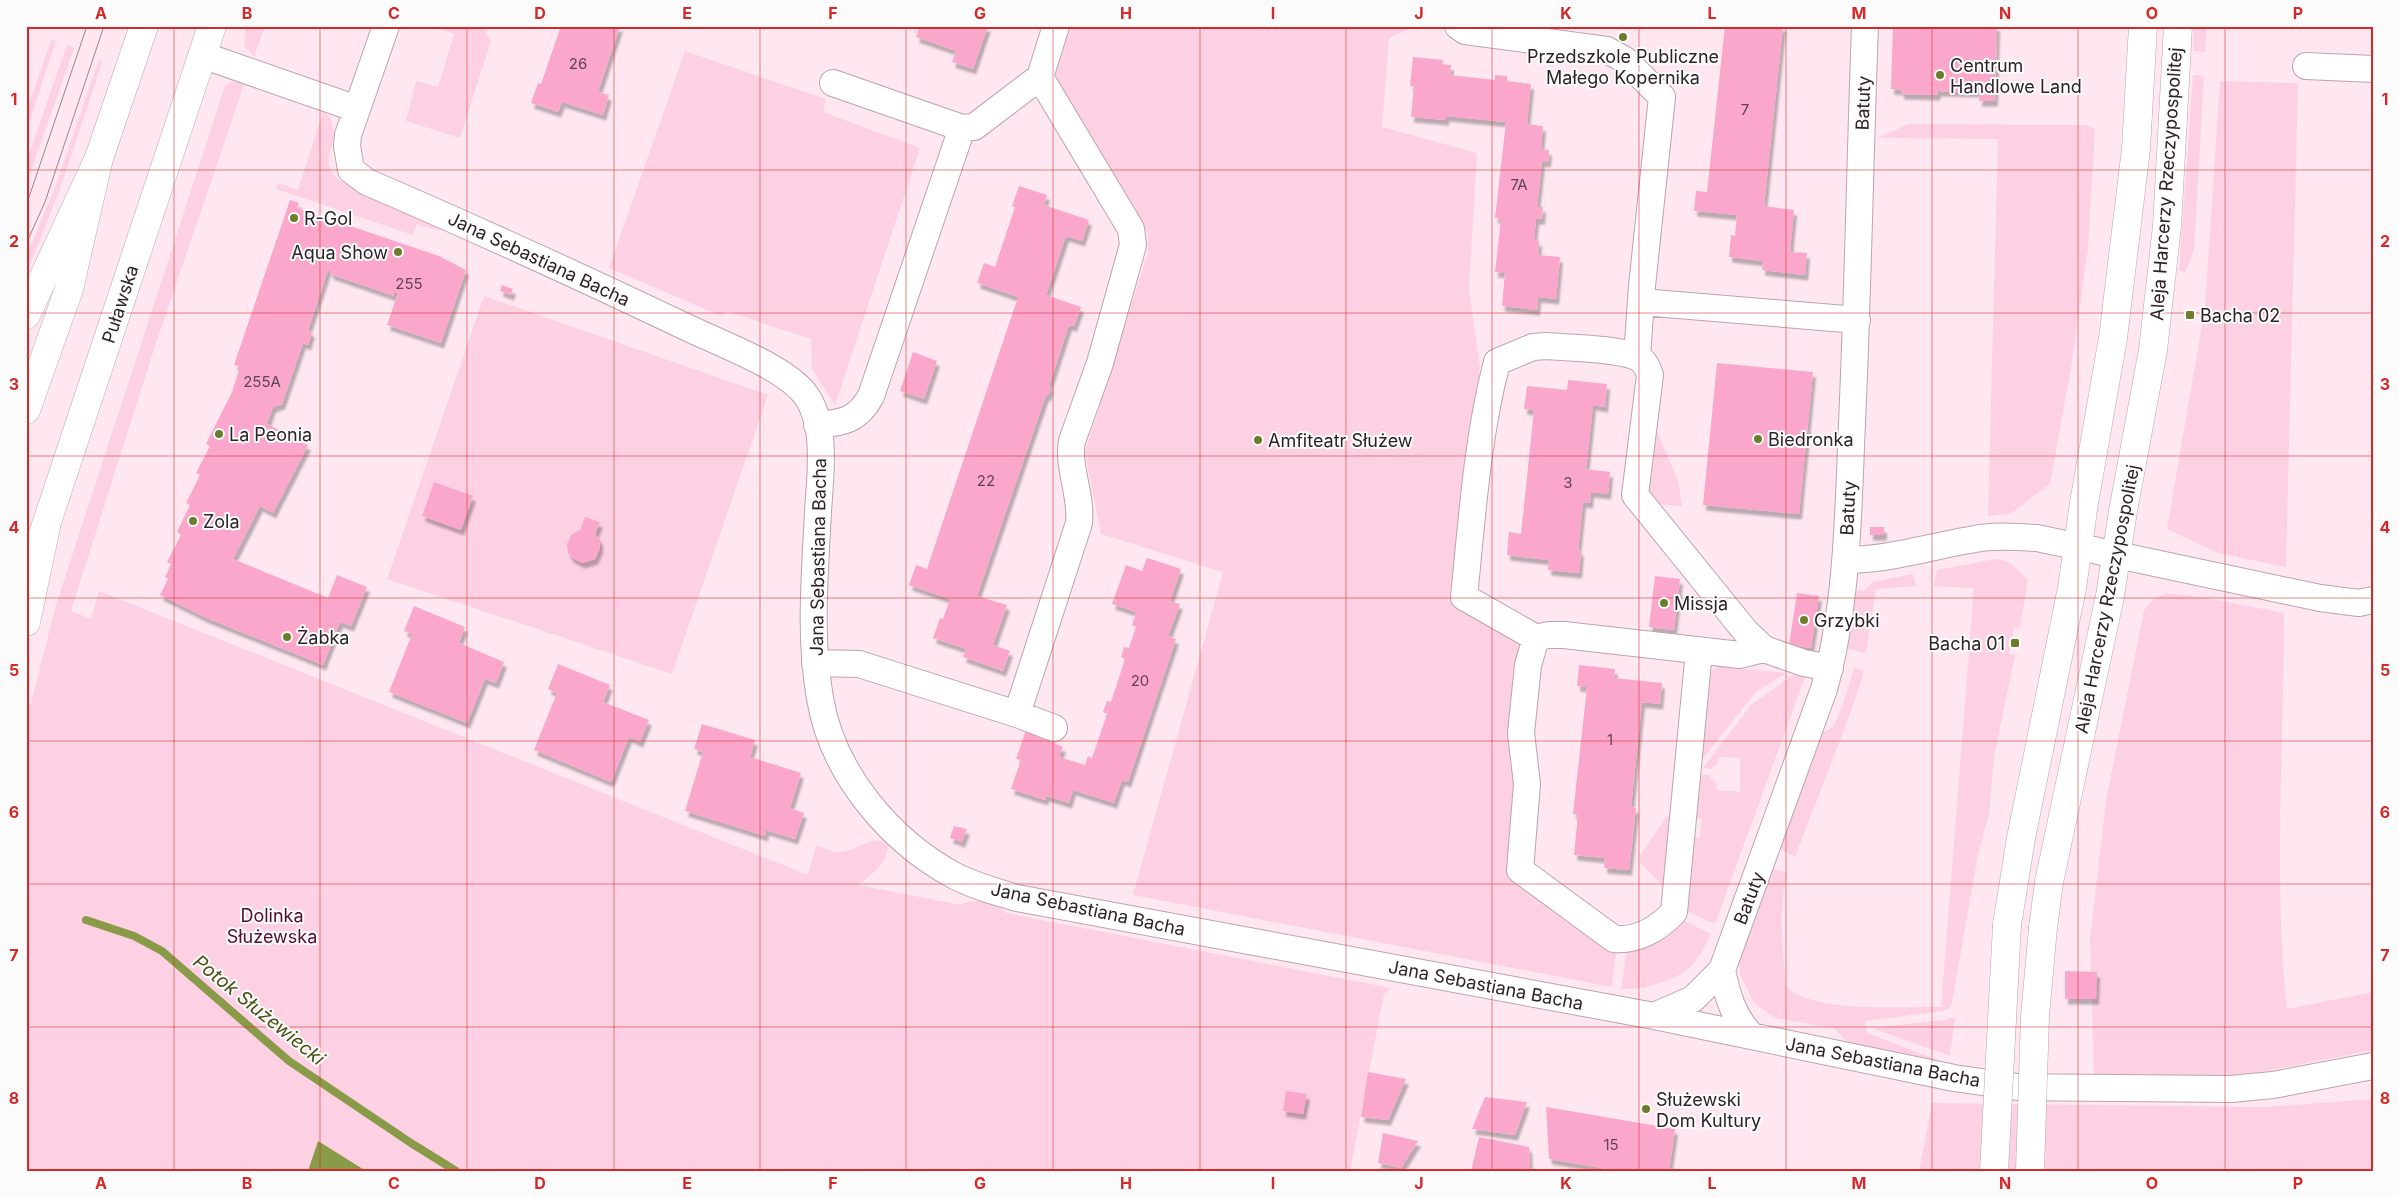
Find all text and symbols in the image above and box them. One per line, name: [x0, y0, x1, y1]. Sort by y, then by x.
text: A: [95, 3, 107, 23]
text: B: [242, 3, 252, 23]
text: C: [388, 3, 400, 23]
text: D: [534, 3, 546, 23]
text: E: [682, 3, 692, 23]
text: F: [828, 3, 838, 23]
text: G: [974, 3, 986, 23]
text: H: [1120, 3, 1132, 23]
text: I: [1271, 3, 1275, 23]
text: J: [1414, 3, 1424, 23]
text: K: [1560, 3, 1572, 23]
text: L: [1707, 3, 1717, 23]
text: M: [1852, 3, 1866, 23]
text: N: [1999, 3, 2011, 23]
text: O: [2146, 3, 2158, 23]
text: P: [2293, 3, 2303, 23]
marker: Przedszkole Publiczne Małego Kopernika: [1617, 31, 1629, 43]
place label: Przedszkole Publiczne Małego Kopernika: [1527, 46, 1719, 88]
street label: Aleja Harcerzy Rzeczypospolitej: [2146, 47, 2186, 321]
house number: 26: [569, 54, 587, 73]
place label: Centrum Handlowe Land: [1950, 55, 2082, 97]
marker: Centrum Handlowe Land: [1934, 69, 1946, 81]
street label: Batuty: [1852, 75, 1874, 131]
text: 1: [11, 89, 17, 109]
text: 1: [2382, 89, 2388, 109]
house number: 7: [1741, 100, 1749, 119]
house number: 7A: [1510, 175, 1528, 194]
place label: R-Gol: [304, 208, 352, 229]
street label: Jana Sebastiana Bacha: [445, 208, 633, 310]
marker: R-Gol: [288, 212, 300, 224]
text: 2: [9, 231, 19, 251]
text: 2: [2380, 231, 2390, 251]
place label: Aqua Show: [291, 242, 388, 263]
marker: Aqua Show: [392, 246, 404, 258]
street label: Puławska: [98, 262, 142, 346]
house number: 255: [395, 274, 423, 293]
place label: Bacha 02: [2200, 305, 2280, 326]
marker: Bacha 02: [2184, 309, 2196, 321]
house number: 255A: [243, 372, 281, 391]
text: 3: [9, 374, 19, 394]
text: 3: [2380, 374, 2390, 394]
place label: La Peonia: [229, 424, 312, 445]
marker: La Peonia: [213, 428, 225, 440]
place label: Biedronka: [1768, 429, 1854, 450]
place label: Amfiteatr Służew: [1268, 430, 1413, 451]
marker: Biedronka: [1752, 433, 1764, 445]
marker: Amfiteatr Służew: [1252, 434, 1264, 446]
street label: Jana Sebastiana Bacha: [806, 458, 830, 656]
street label: Aleja Harcerzy Rzeczypospolitej: [2071, 463, 2143, 735]
house number: 22: [977, 471, 995, 490]
house number: 3: [1563, 473, 1573, 492]
street label: Batuty: [1836, 480, 1860, 536]
place label: Zola: [203, 511, 240, 532]
marker: Zola: [187, 515, 199, 527]
text: 4: [9, 517, 20, 537]
text: 4: [2380, 517, 2391, 537]
place label: Missja: [1674, 593, 1728, 614]
marker: Missja: [1658, 597, 1670, 609]
place label: Grzybki: [1814, 610, 1880, 631]
marker: Grzybki: [1798, 614, 1810, 626]
place label: Żabka: [297, 626, 349, 648]
marker: Żabka: [281, 631, 293, 643]
place label: Bacha 01: [1928, 633, 2005, 654]
marker: Bacha 01: [2009, 637, 2021, 649]
text: 5: [9, 660, 19, 680]
text: 5: [2380, 660, 2390, 680]
house number: 20: [1131, 671, 1149, 690]
house number: 1: [1607, 730, 1613, 749]
text: 6: [9, 802, 19, 822]
text: 6: [2380, 802, 2390, 822]
street label: Batuty: [1729, 869, 1769, 927]
street label: Jana Sebastiana Bacha: [989, 878, 1187, 940]
park label: Dolinka Służewska: [227, 905, 317, 947]
text: 7: [9, 945, 19, 965]
text: 7: [2380, 945, 2390, 965]
water label: Potok Służewiecki: [189, 950, 330, 1070]
street label: Jana Sebastiana Bacha: [1387, 956, 1585, 1014]
street label: Jana Sebastiana Bacha: [1784, 1033, 1982, 1091]
text: 8: [9, 1088, 19, 1108]
text: 8: [2380, 1088, 2390, 1108]
place label: Służewski Dom Kultury: [1656, 1089, 1761, 1131]
marker: Służewski Dom Kultury: [1640, 1103, 1652, 1115]
house number: 15: [1603, 1135, 1619, 1154]
text: A: [95, 1173, 107, 1193]
text: B: [242, 1173, 252, 1193]
text: C: [388, 1173, 400, 1193]
text: D: [534, 1173, 546, 1193]
text: E: [682, 1173, 692, 1193]
text: F: [828, 1173, 838, 1193]
text: G: [974, 1173, 986, 1193]
text: H: [1120, 1173, 1132, 1193]
text: I: [1271, 1173, 1275, 1193]
text: J: [1414, 1173, 1424, 1193]
text: K: [1560, 1173, 1572, 1193]
text: L: [1707, 1173, 1717, 1193]
text: M: [1852, 1173, 1866, 1193]
text: N: [1999, 1173, 2011, 1193]
text: O: [2146, 1173, 2158, 1193]
text: P: [2293, 1173, 2303, 1193]

